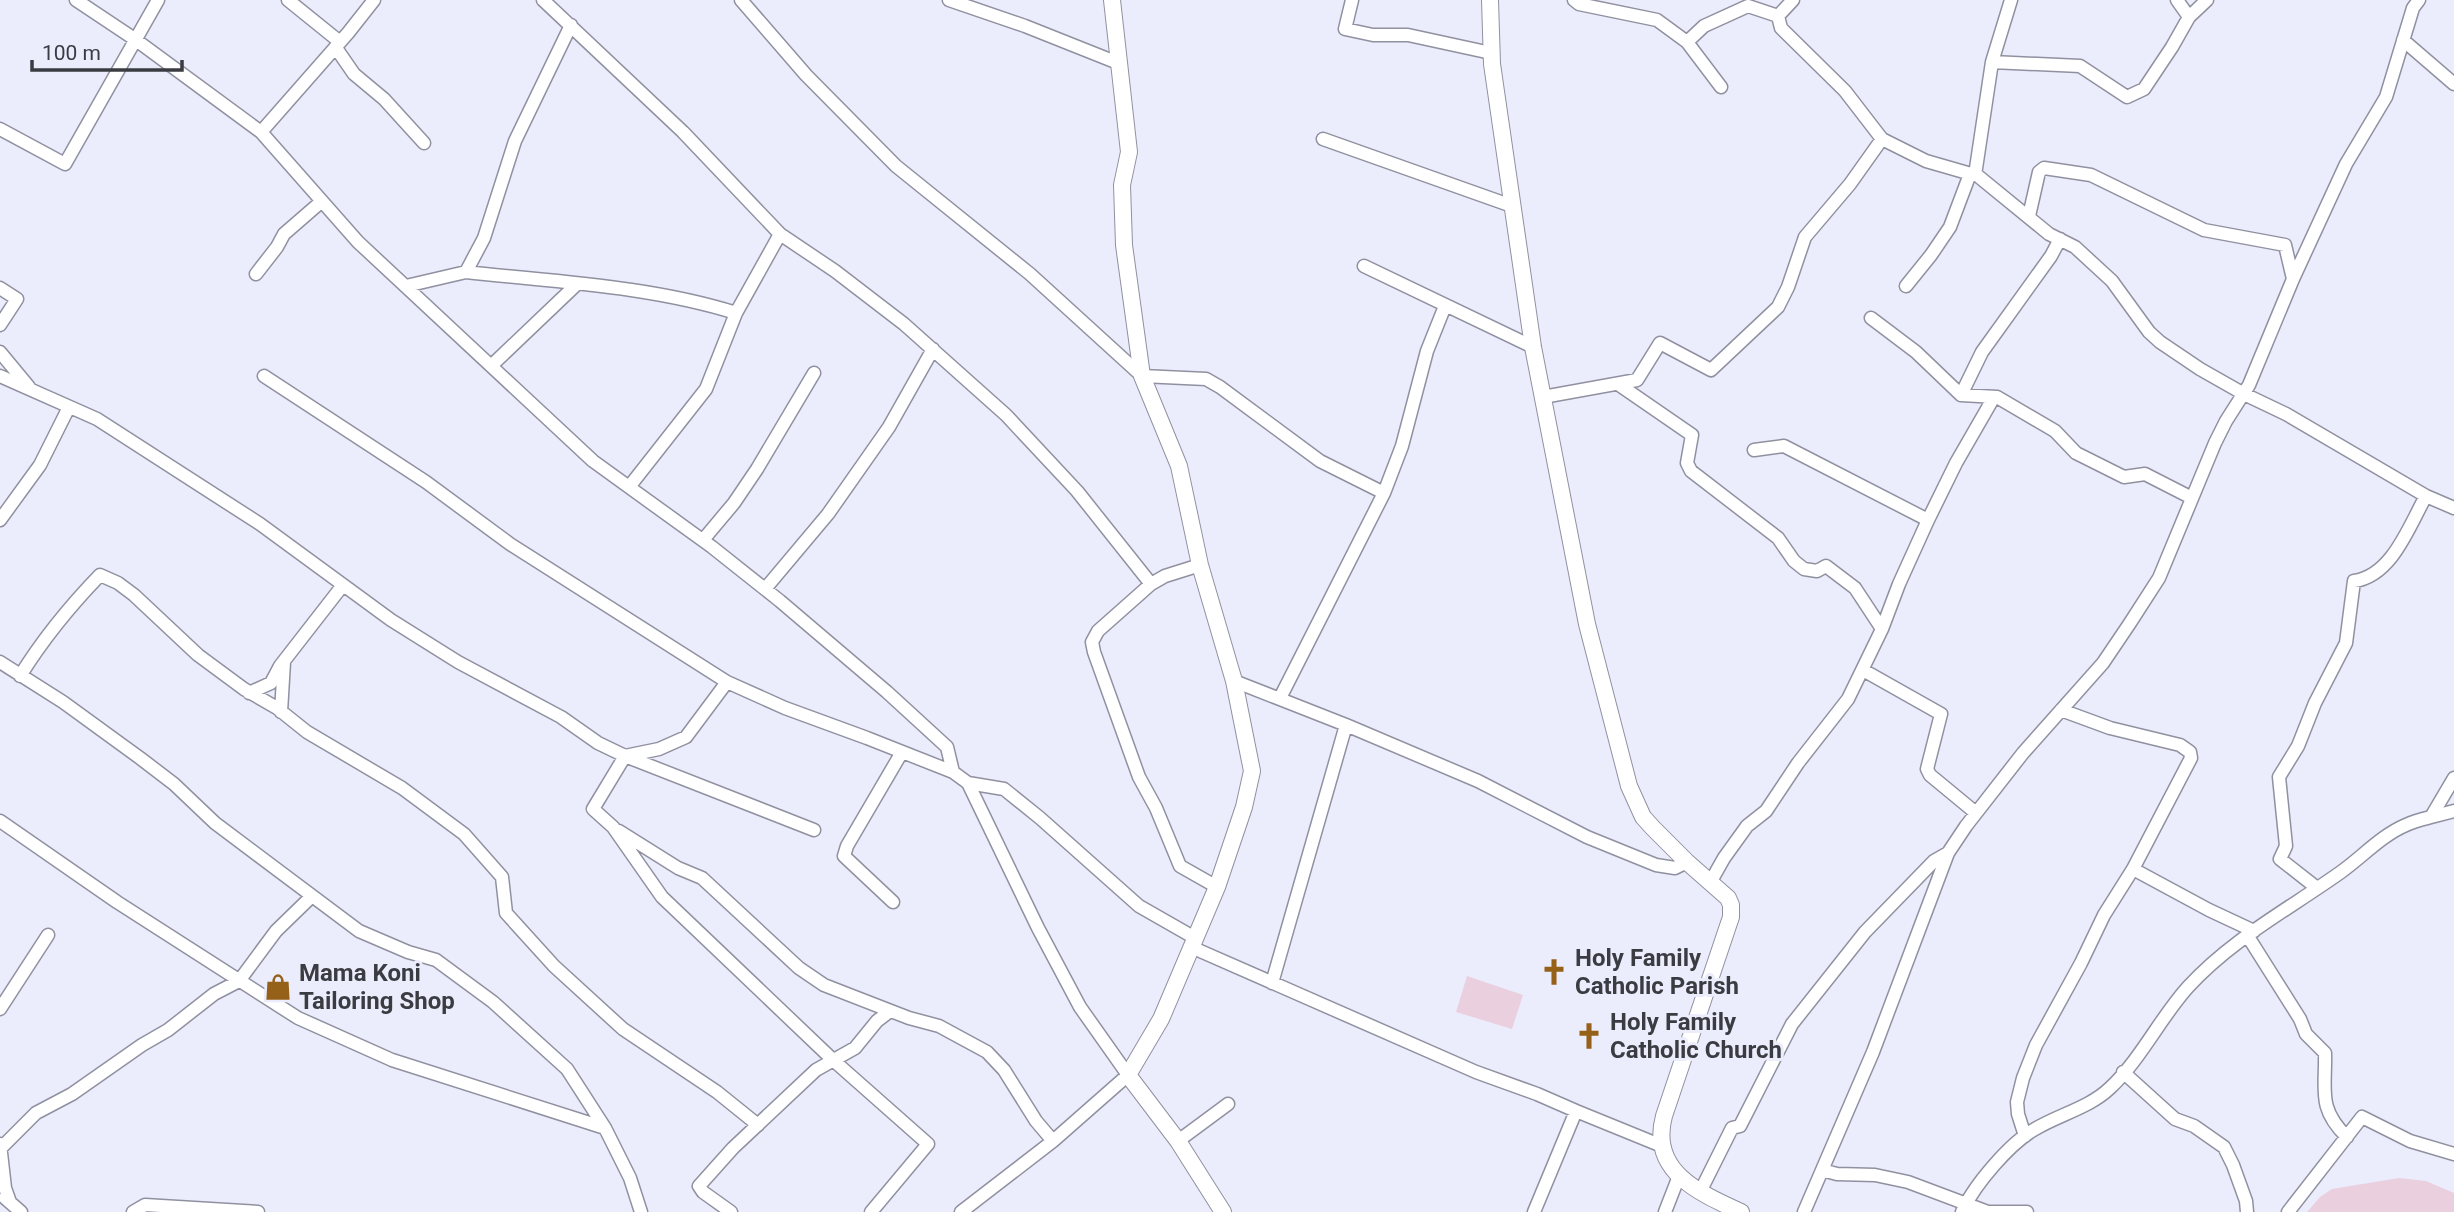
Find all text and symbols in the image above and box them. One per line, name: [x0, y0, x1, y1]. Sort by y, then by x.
scale bar: [32, 28, 182, 72]
text: 100 m: [42, 41, 101, 65]
place label: Holy Family Catholic Parish: [1575, 944, 1739, 1000]
church icon: Holy Family Catholic Parish: [1539, 957, 1569, 987]
place label: Mama Koni Tailoring Shop: [299, 959, 455, 1015]
shop icon: Mama Koni Tailoring Shop: [263, 972, 293, 1002]
place label: Holy Family Catholic Church: [1610, 1008, 1782, 1064]
church icon: Holy Family Catholic Church: [1574, 1021, 1604, 1051]

